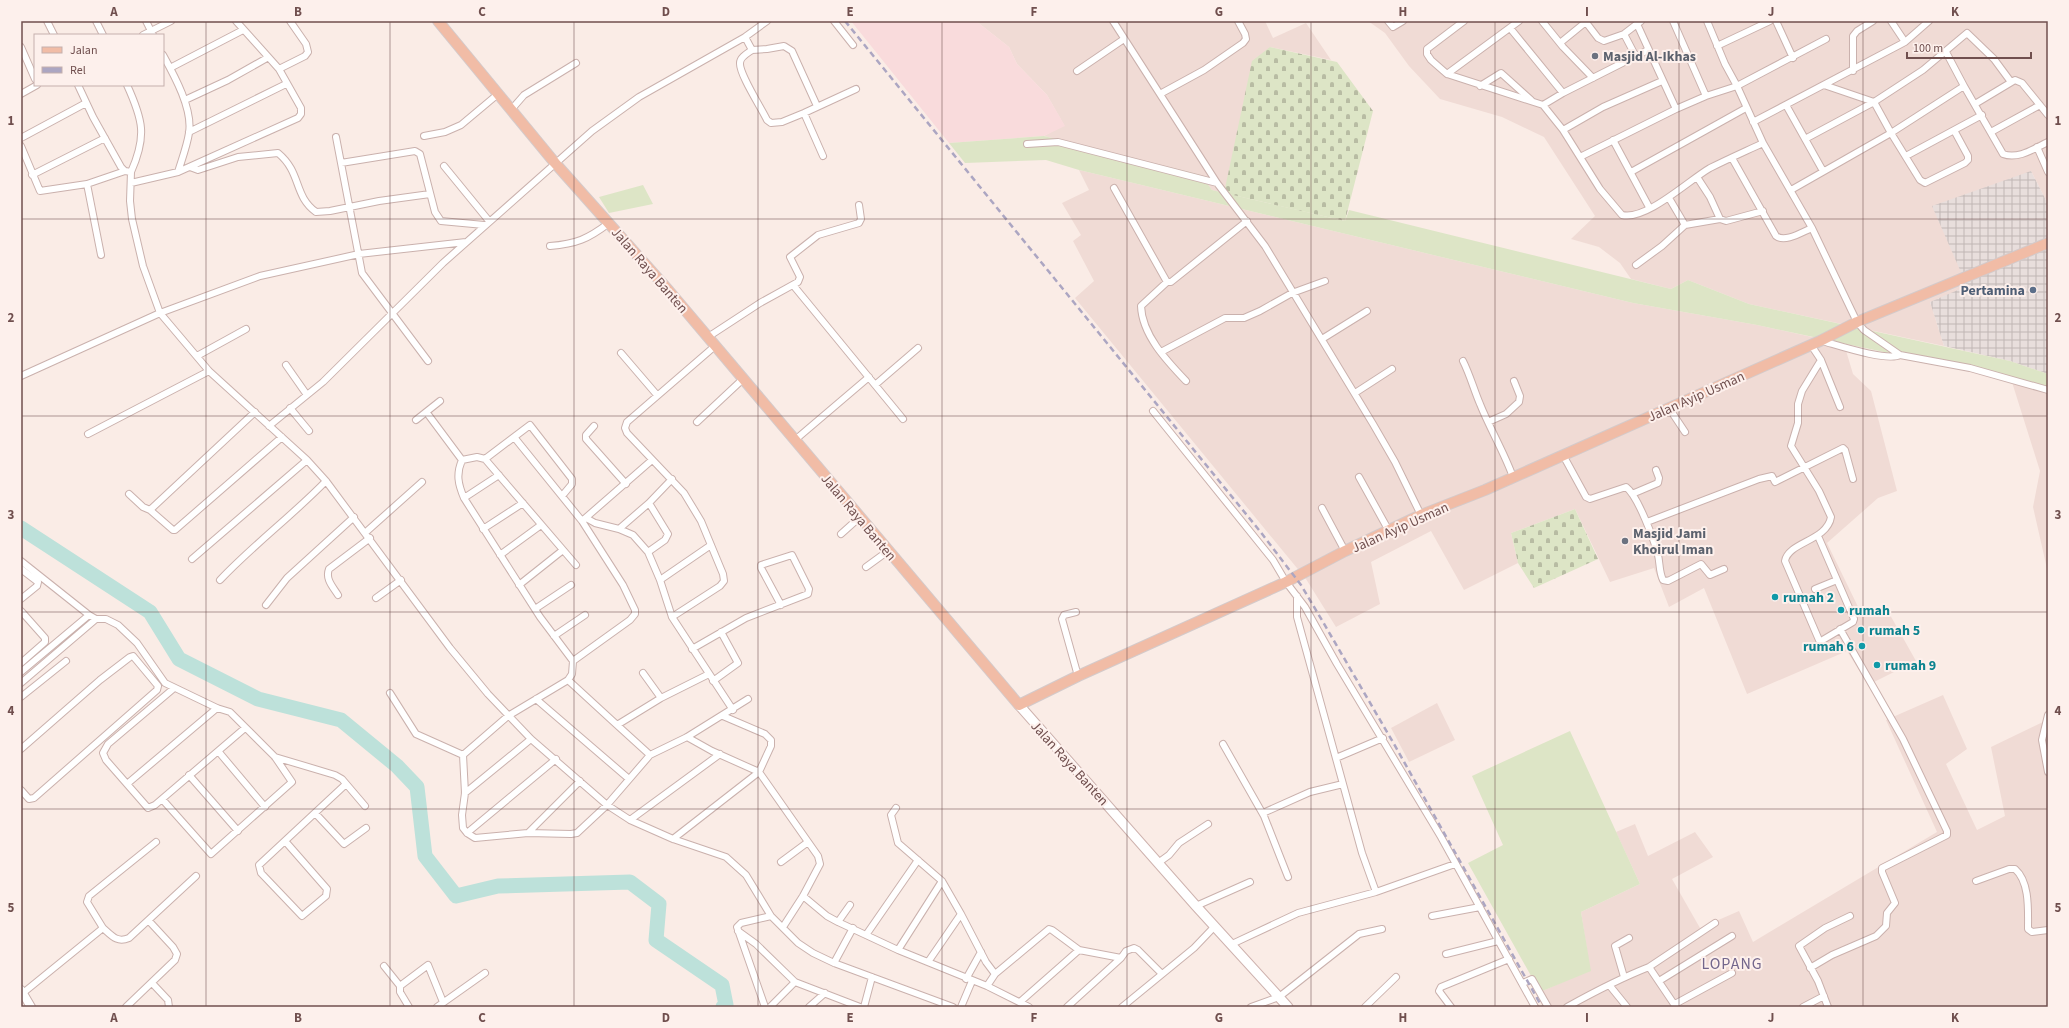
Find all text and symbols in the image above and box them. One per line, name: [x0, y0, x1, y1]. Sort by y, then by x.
text: A: [109, 3, 118, 21]
text: B: [294, 3, 302, 21]
text: C: [478, 3, 486, 21]
text: D: [662, 3, 670, 21]
text: E: [846, 3, 854, 21]
text: F: [1031, 3, 1038, 21]
text: G: [1215, 3, 1223, 21]
text: H: [1399, 3, 1407, 21]
text: I: [1585, 3, 1589, 21]
text: J: [1768, 3, 1774, 21]
text: K: [1951, 3, 1960, 21]
legend: [34, 34, 164, 86]
scale bar: [1907, 34, 2031, 60]
text: 100 m: [1913, 40, 1943, 57]
text: Jalan: [70, 42, 97, 59]
place label: Masjid Al-Ikhas: [1603, 47, 1696, 67]
marker: Masjid Al-Ikhas: [1590, 51, 1600, 61]
text: Rel: [70, 62, 86, 79]
text: 1: [8, 112, 15, 130]
text: 1: [2055, 112, 2062, 130]
street label: Jalan Raya Banten: [606, 223, 692, 318]
place label: Pertamina: [1960, 281, 2025, 301]
marker: Pertamina: [2028, 285, 2038, 295]
text: 2: [8, 309, 15, 327]
text: 2: [2055, 309, 2062, 327]
street label: Jalan Ayip Usman: [1645, 367, 1748, 427]
street label: Jalan Raya Banten: [816, 470, 901, 565]
street label: Jalan Ayip Usman: [1349, 498, 1452, 558]
text: 3: [8, 506, 15, 524]
text: 3: [2055, 506, 2062, 524]
place label: Masjid Jami Khoirul Iman: [1633, 524, 1713, 560]
marker: Masjid Jami Khoirul Iman: [1620, 536, 1630, 546]
place label: rumah 2: [1783, 588, 1834, 608]
marker: rumah 2: [1770, 592, 1780, 602]
place label: rumah: [1849, 601, 1890, 621]
marker: rumah: [1836, 605, 1846, 615]
place label: rumah 5: [1869, 621, 1920, 641]
marker: rumah 5: [1856, 625, 1866, 635]
place label: rumah 6: [1803, 637, 1854, 657]
marker: rumah 6: [1857, 641, 1867, 651]
place label: rumah 9: [1885, 656, 1936, 676]
marker: rumah 9: [1872, 660, 1882, 670]
text: 4: [8, 702, 15, 720]
text: 4: [2055, 702, 2062, 720]
street label: Jalan Raya Banten: [1026, 717, 1113, 811]
text: 5: [8, 899, 15, 917]
text: 5: [2055, 899, 2062, 917]
district label: LOPANG: [1701, 953, 1763, 975]
text: A: [109, 1009, 118, 1027]
text: B: [294, 1009, 302, 1027]
text: C: [478, 1009, 486, 1027]
text: D: [662, 1009, 670, 1027]
text: E: [846, 1009, 854, 1027]
text: F: [1031, 1009, 1038, 1027]
text: G: [1215, 1009, 1223, 1027]
text: H: [1399, 1009, 1407, 1027]
text: I: [1585, 1009, 1589, 1027]
text: J: [1768, 1009, 1774, 1027]
text: K: [1951, 1009, 1960, 1027]

